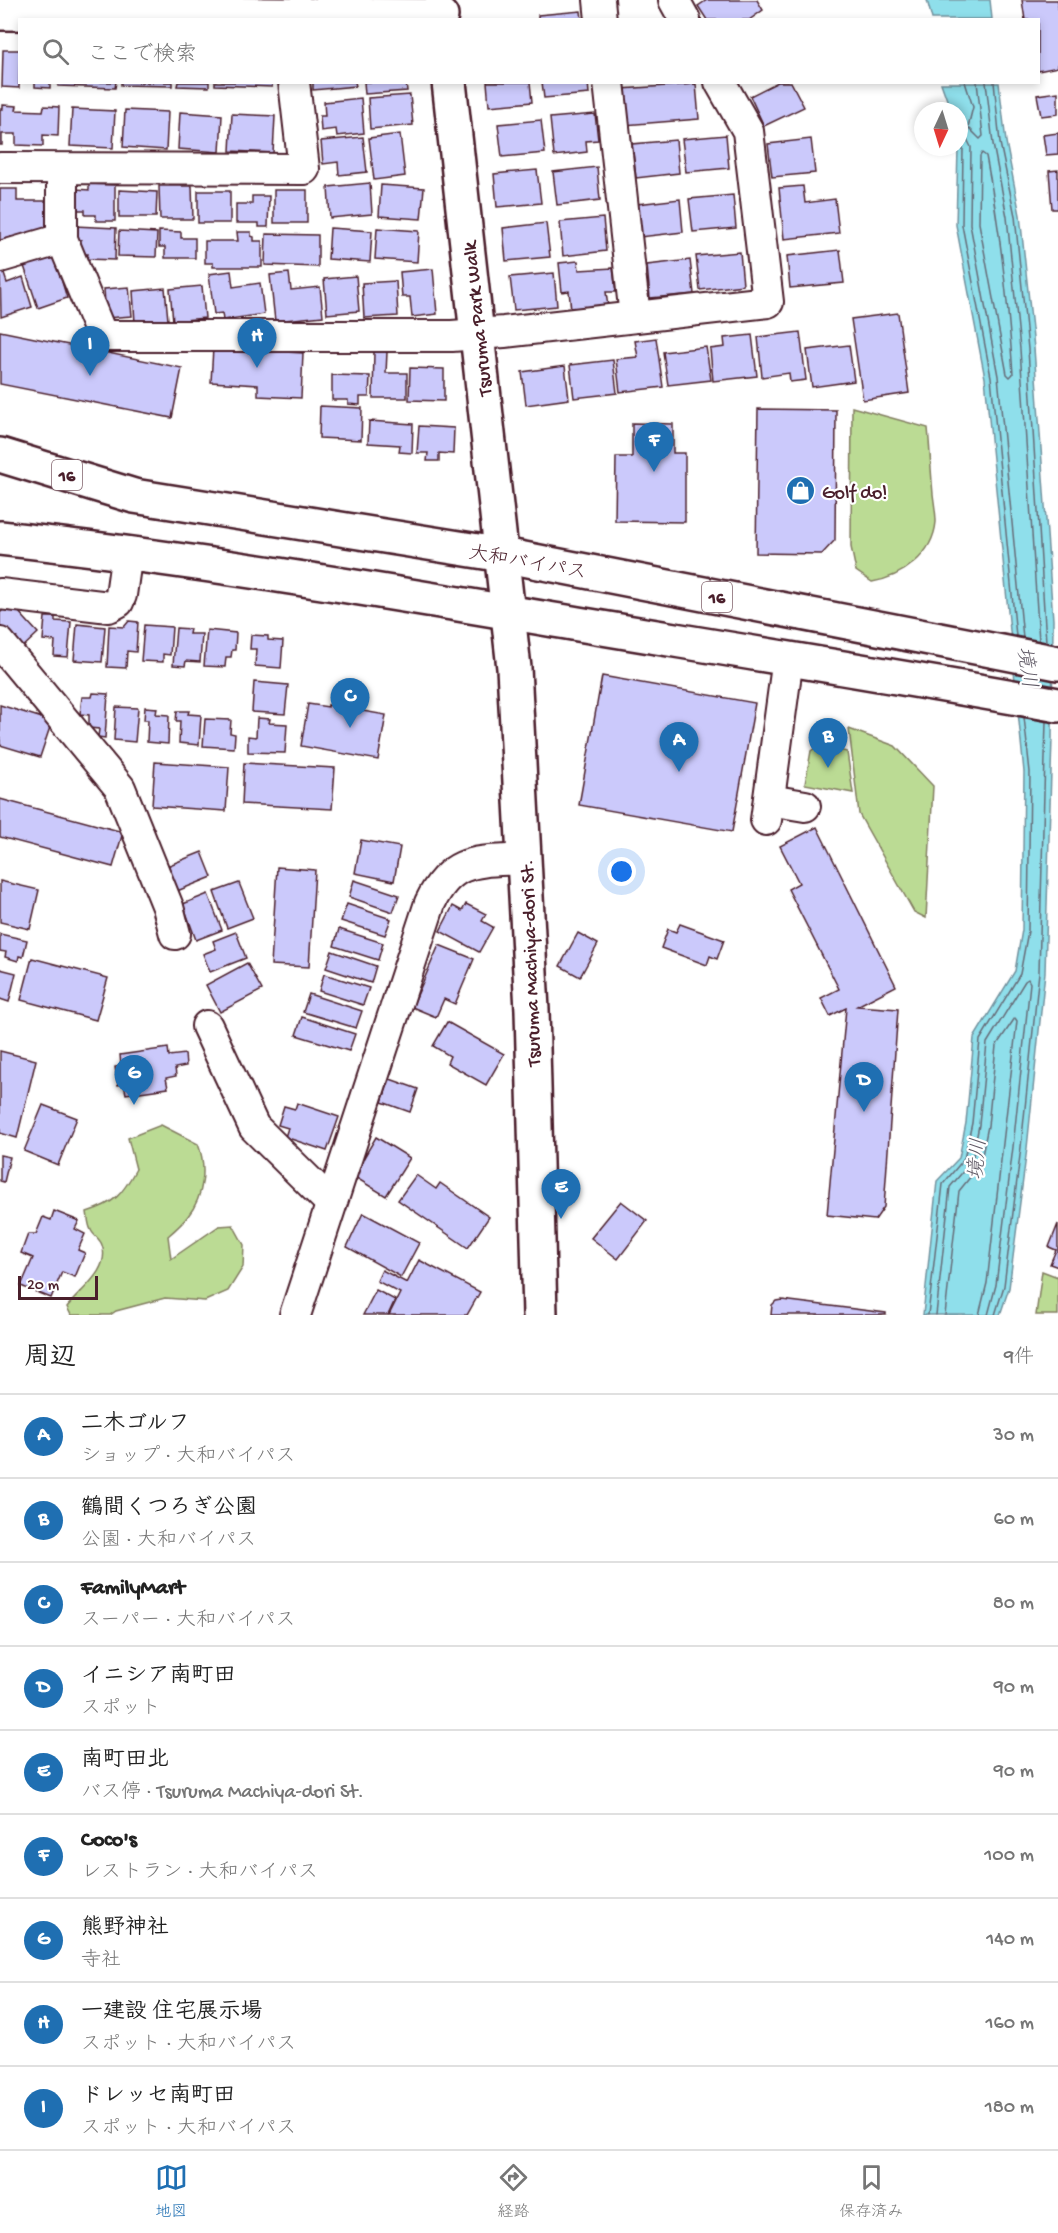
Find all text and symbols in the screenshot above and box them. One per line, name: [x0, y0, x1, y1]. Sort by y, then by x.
search box: [18, 18, 1040, 84]
icon: search: [39, 35, 72, 68]
text: ここで検索: [87, 43, 197, 69]
north arrow: [914, 102, 968, 156]
street label: Tsuruma Park Walk: [460, 238, 499, 398]
pin: H: [238, 318, 276, 368]
pin: I: [70, 326, 110, 376]
pin: F: [634, 422, 674, 472]
road number: 16: [52, 460, 82, 490]
shop icon: Golf do!: [785, 475, 817, 507]
place label: Golf do!: [822, 483, 887, 506]
street label: 大和バイパス: [466, 542, 588, 586]
road number: 16: [702, 582, 732, 612]
water label: 境川: [1009, 645, 1041, 690]
pin: C: [330, 678, 370, 728]
pin: B: [808, 718, 848, 768]
pin: A: [660, 722, 698, 772]
your location: [607, 857, 636, 886]
street label: Tsuruma Machiya-dori St.: [517, 859, 548, 1068]
pin: G: [114, 1056, 154, 1105]
pin: D: [844, 1062, 884, 1112]
water label: 境川: [964, 1137, 994, 1181]
pin: E: [542, 1170, 580, 1219]
scale bar: [18, 1273, 98, 1300]
text: 20 m: [27, 1277, 59, 1296]
text: 周辺: [24, 1344, 76, 1375]
text: 9件: [1004, 1347, 1034, 1370]
text: 二木ゴルフ: [81, 1412, 190, 1438]
text: A: [38, 1425, 49, 1448]
text: 30 m: [993, 1425, 1034, 1448]
text: ショップ · 大和バイパス: [81, 1446, 296, 1469]
text: 鶴間くつろぎ公園: [81, 1496, 257, 1522]
text: B: [38, 1509, 49, 1532]
text: 60 m: [994, 1509, 1034, 1532]
text: 公園 · 大和バイパス: [81, 1530, 256, 1553]
text: FamilyMart: [81, 1576, 185, 1602]
text: C: [38, 1593, 49, 1616]
text: 80 m: [993, 1593, 1034, 1616]
text: スーパー · 大和バイパス: [81, 1610, 296, 1633]
text: イニシア南町田: [81, 1664, 235, 1690]
text: D: [37, 1677, 50, 1700]
text: 90 m: [994, 1677, 1034, 1700]
text: スポット: [81, 1698, 161, 1721]
text: 南町田北: [81, 1748, 169, 1774]
text: E: [37, 1761, 50, 1784]
text: 90 m: [994, 1761, 1034, 1784]
text: バス停 · Tsuruma Machiya-dori St.: [81, 1782, 364, 1805]
text: Coco's: [81, 1828, 137, 1854]
text: F: [38, 1845, 49, 1868]
text: 100 m: [984, 1845, 1034, 1868]
text: レストラン · 大和バイパス: [81, 1862, 318, 1885]
text: 熊野神社: [81, 1916, 169, 1942]
text: G: [37, 1929, 50, 1952]
text: 140 m: [986, 1929, 1034, 1952]
text: 寺社: [81, 1950, 121, 1973]
text: 一建設 住宅展示場: [81, 2000, 262, 2026]
text: H: [38, 2013, 49, 2036]
text: 160 m: [985, 2013, 1034, 2036]
text: スポット · 大和バイパス: [81, 2034, 296, 2057]
text: ドレッセ南町田: [81, 2084, 235, 2110]
text: I: [41, 2097, 46, 2120]
text: 180 m: [985, 2097, 1034, 2120]
text: スポット · 大和バイパス: [81, 2118, 296, 2141]
tab: 地図: [155, 2161, 188, 2223]
tab: 経路: [497, 2161, 530, 2223]
tab: 保存済み: [839, 2161, 903, 2223]

